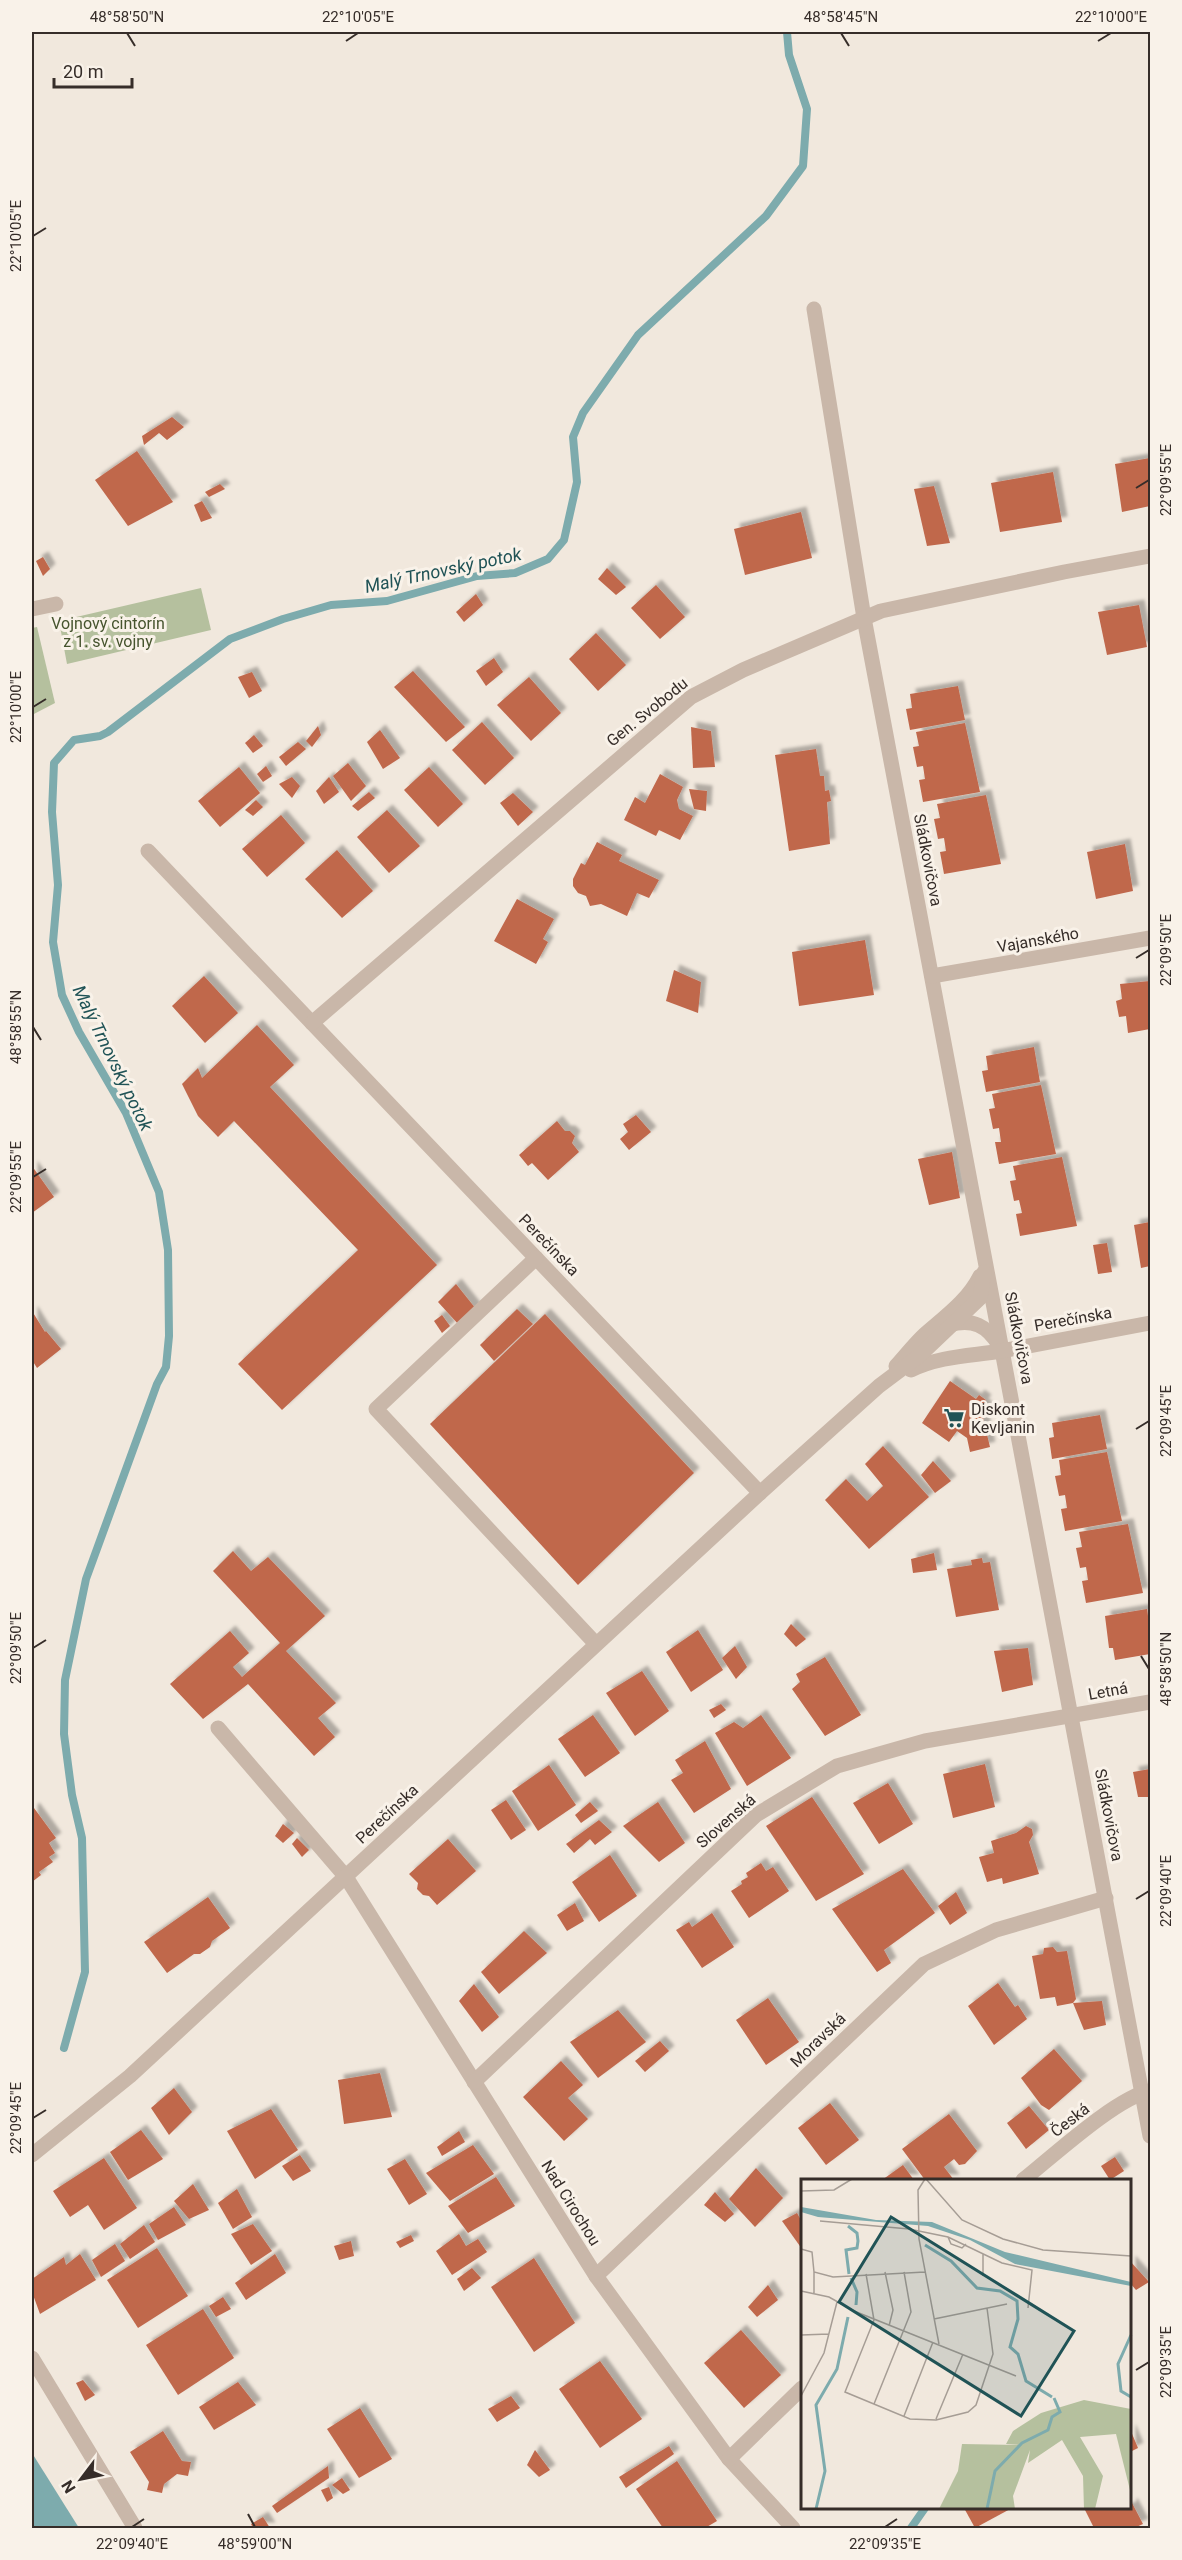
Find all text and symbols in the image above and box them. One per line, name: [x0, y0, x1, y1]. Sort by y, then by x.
text: 48°58'50"N: [90, 8, 164, 26]
text: 22°10'05"E: [322, 8, 395, 26]
text: 48°58'45"N: [804, 8, 878, 26]
text: 22°10'00"E: [1075, 8, 1148, 26]
scale bar: [54, 51, 132, 89]
text: 20 m: [63, 61, 103, 82]
text: 22°10'05"E: [7, 199, 25, 272]
text: 22°09'55"E: [1157, 443, 1175, 516]
water label: Malý Trnovský potok: [363, 543, 524, 597]
park label: Vojnový cintorín z 1. sv. vojny: [51, 614, 165, 651]
text: 22°10'00"E: [7, 670, 25, 743]
street label: Gen. Svobodu: [603, 674, 691, 750]
street label: Sládkovičova: [910, 812, 946, 908]
text: 22°09'50"E: [1157, 913, 1175, 986]
street label: Vajanského: [996, 923, 1080, 957]
water label: Malý Trnovský potok: [69, 982, 158, 1135]
text: 48°58'55"N: [7, 990, 25, 1064]
text: 22°09'55"E: [7, 1140, 25, 1213]
street label: Perečínska: [515, 1210, 583, 1280]
street label: Sládkovičova: [1001, 1290, 1037, 1386]
street label: Perečínska: [1033, 1303, 1113, 1335]
text: 22°09'45"E: [1157, 1384, 1175, 1457]
place label: Diskont Kevljanin: [971, 1400, 1035, 1437]
supermarket icon: Diskont Kevljanin: [942, 1406, 966, 1430]
text: 22°09'50"E: [7, 1611, 25, 1684]
text: 48°58'50"N: [1157, 1632, 1175, 1706]
street label: Letná: [1087, 1678, 1129, 1704]
street label: Sládkovičova: [1091, 1767, 1127, 1863]
street label: Perečínska: [352, 1780, 422, 1848]
street label: Slovenská: [692, 1790, 760, 1852]
text: 22°09'40"E: [1157, 1854, 1175, 1927]
street label: Moravská: [786, 2009, 850, 2071]
text: 22°09'45"E: [7, 2081, 25, 2154]
street label: Česká: [1046, 2098, 1093, 2141]
street label: Nad Cirochou: [537, 2157, 605, 2249]
inset map: [801, 2179, 1131, 2509]
text: 22°09'35"E: [1157, 2325, 1175, 2398]
north arrow: [51, 2449, 111, 2509]
text: N: [58, 2477, 80, 2497]
text: 22°09'40"E: [96, 2535, 169, 2553]
text: 48°59'00"N: [218, 2535, 292, 2553]
text: 22°09'35"E: [849, 2535, 922, 2553]

